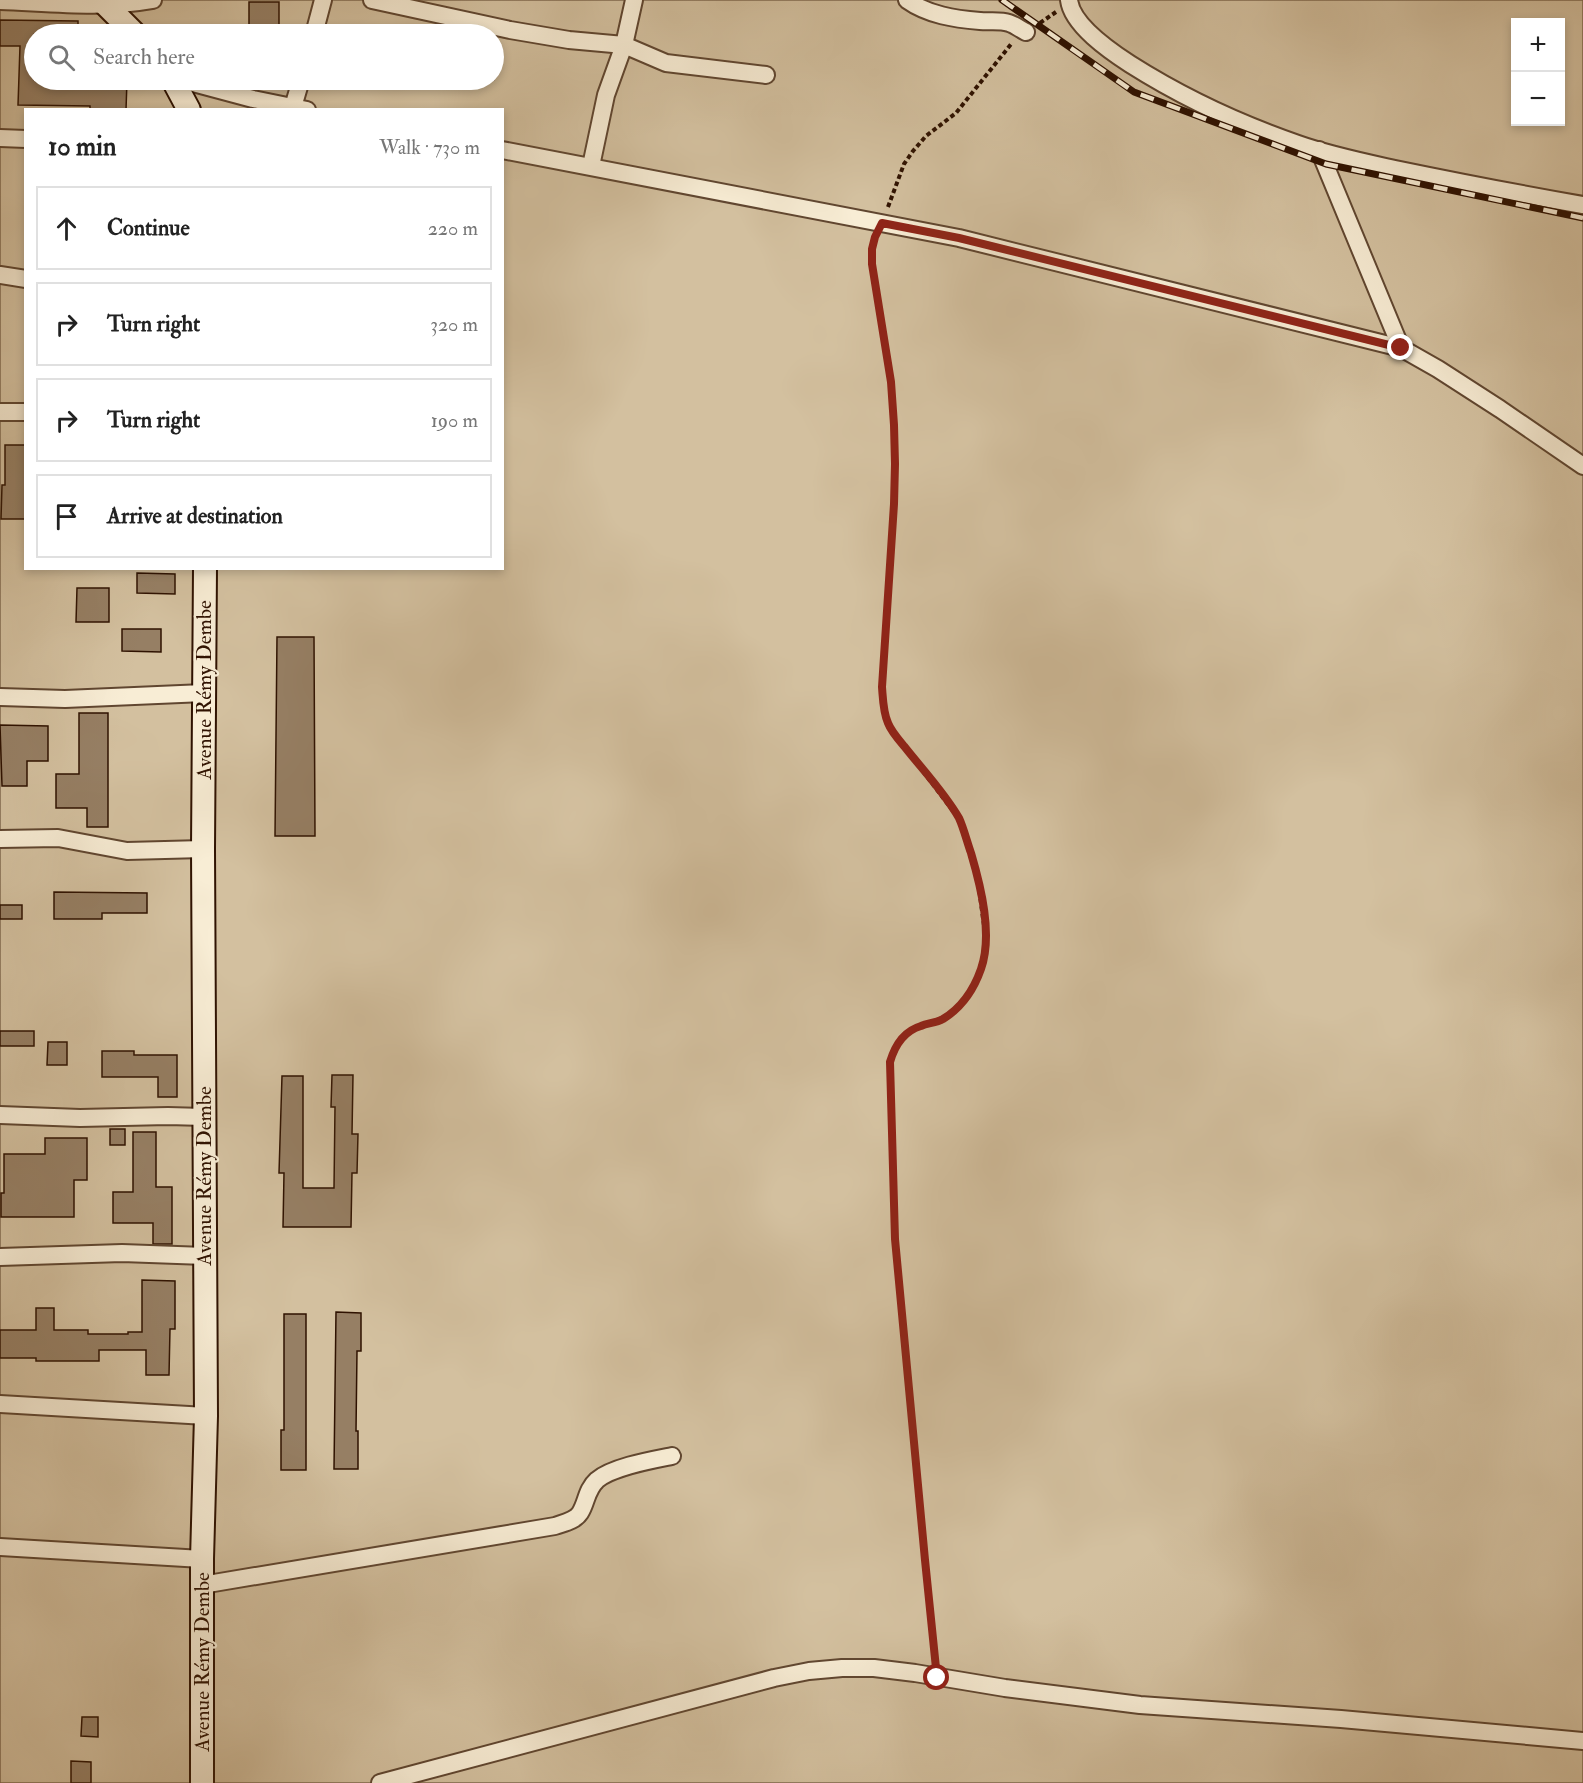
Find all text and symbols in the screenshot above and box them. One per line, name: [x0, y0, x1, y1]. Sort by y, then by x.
map controls: [1511, 18, 1565, 126]
button: +: [1511, 18, 1565, 72]
search box: [24, 24, 504, 90]
icon: search: [45, 41, 78, 74]
text: Search here: [93, 43, 195, 71]
button: −: [1511, 72, 1565, 126]
text: 10 min: [48, 131, 116, 163]
text: Walk · 730 m: [379, 135, 480, 160]
icon: ahead: [50, 212, 83, 245]
text: Continue: [107, 214, 190, 242]
text: 220 m: [428, 216, 478, 241]
icon: right: [50, 308, 83, 341]
text: Turn right: [107, 310, 200, 338]
text: 320 m: [430, 312, 478, 337]
route end: [1387, 334, 1413, 360]
icon: right: [50, 404, 83, 437]
text: Turn right: [107, 406, 200, 434]
text: 190 m: [431, 408, 478, 433]
icon: arrive: [50, 500, 83, 533]
text: Arrive at destination: [107, 502, 283, 530]
street label: Avenue Rémy Dembe: [191, 600, 218, 781]
street label: Avenue Rémy Dembe: [191, 1086, 218, 1267]
street label: Avenue Rémy Dembe: [189, 1572, 216, 1753]
route start: [923, 1664, 949, 1690]

